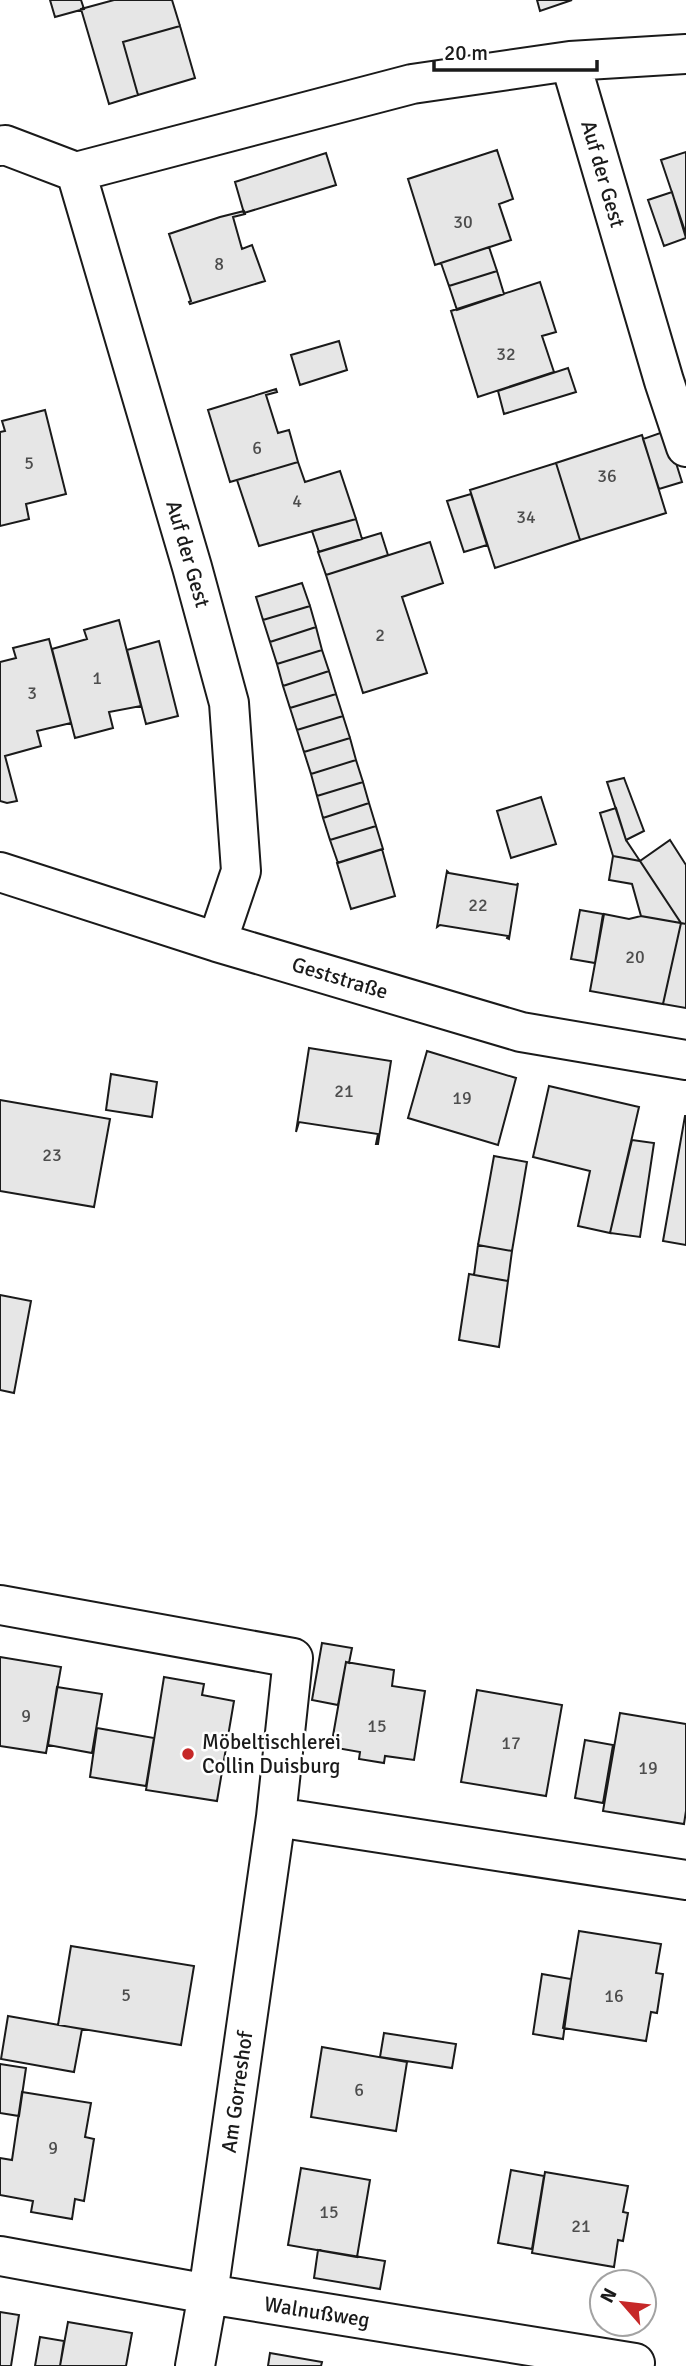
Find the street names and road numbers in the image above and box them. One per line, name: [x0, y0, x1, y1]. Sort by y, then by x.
street label: Auf der Gest: [575, 117, 631, 231]
street label: Auf der Gest: [160, 497, 216, 611]
street label: Geststraße: [289, 951, 391, 1005]
street label: Am Gorreshof: [216, 2029, 259, 2155]
street label: Walnußweg: [262, 2291, 372, 2333]

